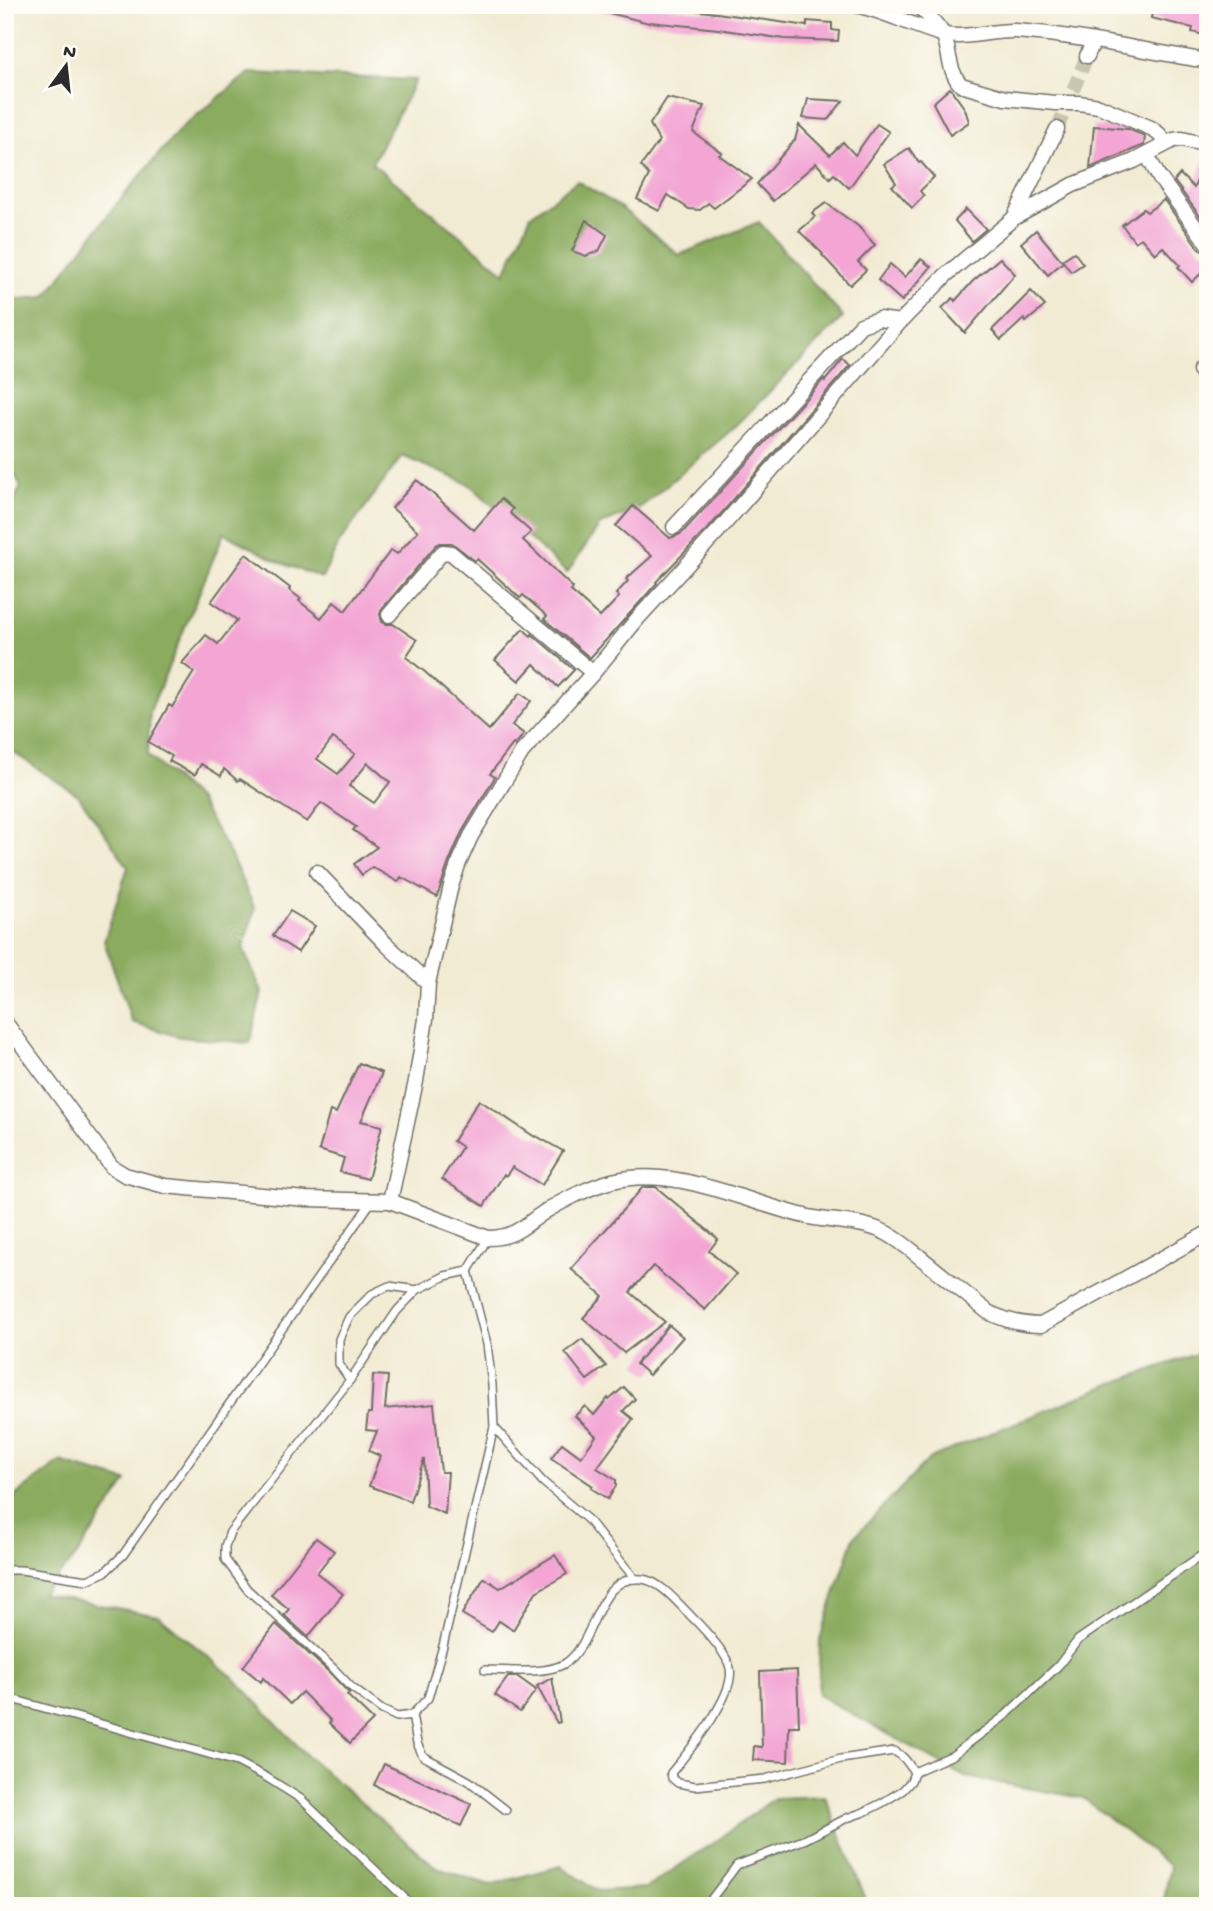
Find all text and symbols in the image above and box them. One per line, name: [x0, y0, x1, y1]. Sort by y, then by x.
north arrow: [32, 32, 102, 102]
text: N: [61, 40, 78, 66]

